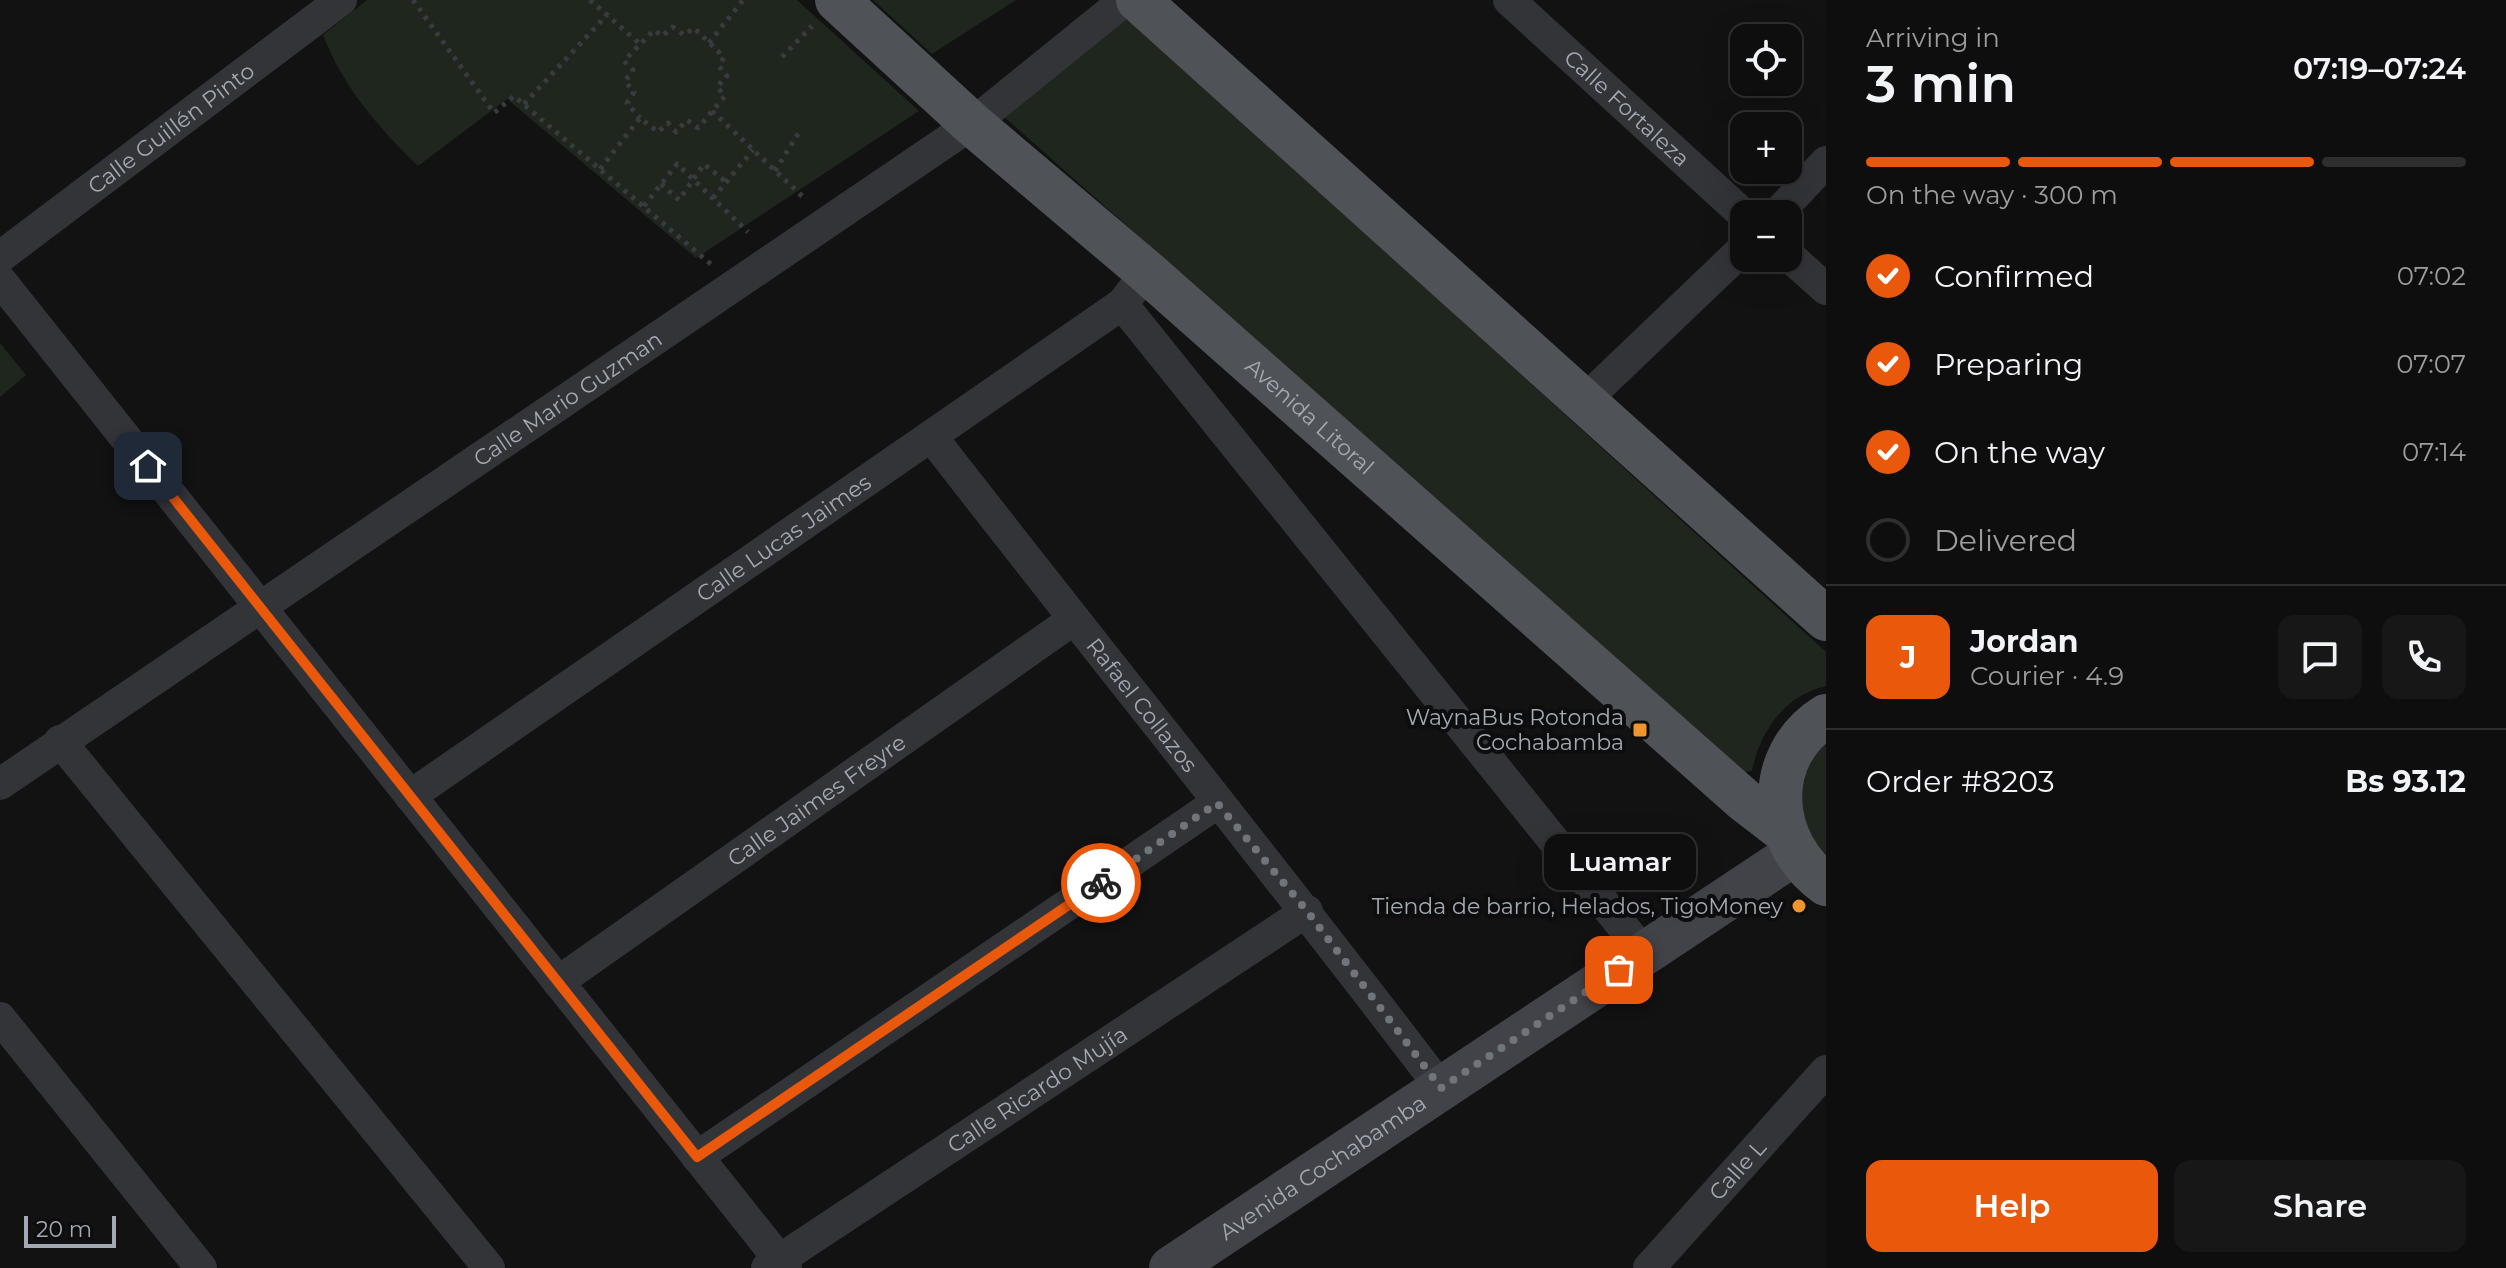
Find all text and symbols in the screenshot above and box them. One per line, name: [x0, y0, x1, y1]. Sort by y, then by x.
text: Arriving in: [1866, 22, 2000, 54]
map controls: [1730, 24, 1802, 272]
button: locate: [1730, 24, 1802, 96]
street label: Calle Fortaleza: [1558, 44, 1695, 173]
text: 07:19–07:24: [2293, 50, 2466, 87]
text: 3 min: [1866, 52, 2016, 115]
street label: Calle Guillén Pinto: [83, 57, 260, 200]
button: +: [1730, 112, 1802, 184]
text: On the way · 300 m: [1866, 179, 2118, 211]
button: −: [1730, 200, 1802, 272]
icon: check: [1866, 254, 1910, 298]
text: Confirmed: [1934, 258, 2094, 295]
text: 07:02: [2397, 260, 2466, 292]
street label: Calle Mario Guzman: [469, 326, 667, 473]
icon: check: [1866, 342, 1910, 386]
text: Preparing: [1934, 346, 2083, 383]
text: 07:07: [2396, 348, 2466, 380]
street label: Avenida Litoral: [1240, 353, 1379, 480]
icon: check: [1866, 430, 1910, 474]
pin: [114, 432, 182, 500]
text: On the way: [1934, 434, 2105, 471]
text: 07:14: [2402, 436, 2466, 468]
icon: home: [126, 444, 170, 488]
street label: Calle Lucas Jaimes: [691, 468, 876, 608]
text: Delivered: [1934, 522, 2077, 559]
button: chat: [2278, 615, 2362, 699]
button: phone: [2382, 615, 2466, 699]
text: Jordan: [1970, 623, 2079, 660]
street label: Rafael Collazos: [1081, 633, 1203, 778]
text: J: [1900, 639, 1916, 676]
text: Courier · 4.9: [1970, 660, 2124, 692]
place label: WaynaBus Rotonda Cochabamba: [1406, 704, 1624, 756]
marker: WaynaBus Rotonda Cochabamba: [1631, 721, 1649, 739]
street label: Calle Jaimes Freyre: [722, 729, 911, 873]
text: Order #8203: [1866, 763, 2055, 800]
text: Bs 93.12: [2345, 763, 2466, 800]
callout: Luamar: [1543, 834, 1695, 890]
courier: [1061, 843, 1141, 923]
text: Luamar: [1568, 846, 1672, 878]
icon: bike: [1079, 861, 1123, 905]
place label: Tienda de barrio, Helados, TigoMoney: [1372, 893, 1783, 920]
marker: Tienda de barrio, Helados, TigoMoney: [1790, 897, 1808, 915]
pin: [1585, 936, 1653, 1004]
icon: bag: [1597, 948, 1641, 992]
street label: Calle Ricardo Mujía: [942, 1020, 1133, 1159]
street label: Avenida Cochabamba: [1214, 1089, 1431, 1246]
street label: Calle L: [1703, 1134, 1772, 1206]
button: Help: [1866, 1160, 2158, 1252]
button: Share: [2174, 1160, 2466, 1252]
scale bar: [24, 1212, 116, 1248]
text: 20 m: [36, 1216, 92, 1243]

